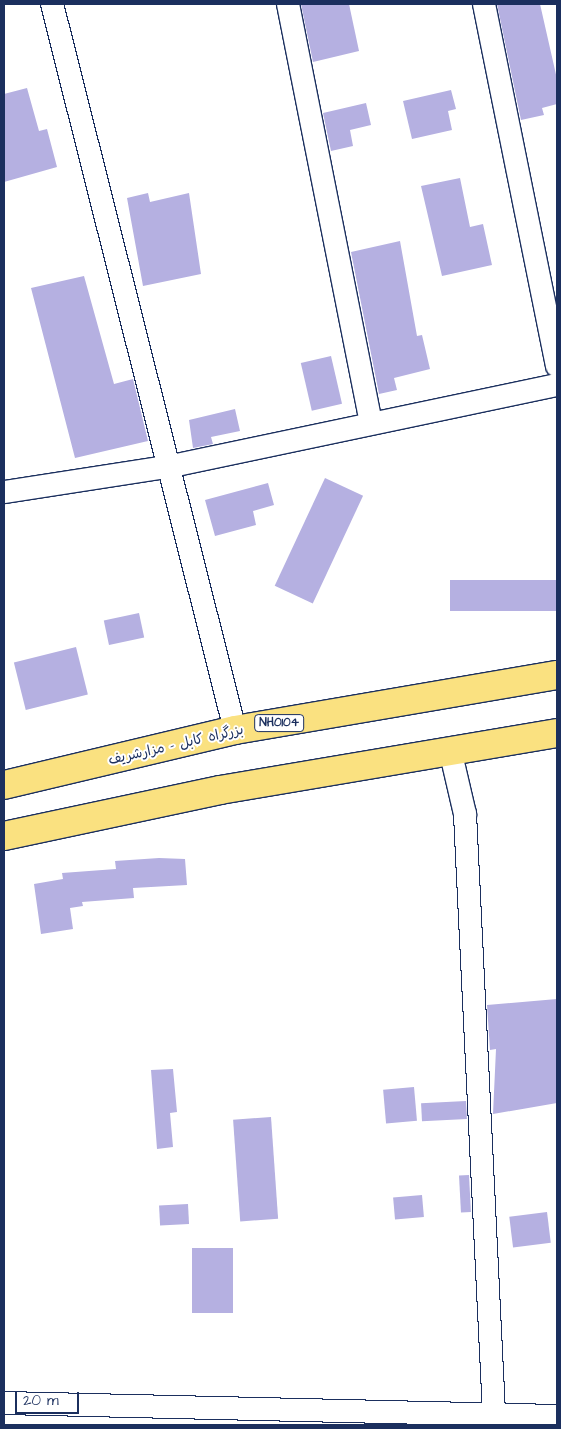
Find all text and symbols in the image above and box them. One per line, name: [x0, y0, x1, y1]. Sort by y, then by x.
road number: NH0104: [254, 714, 304, 732]
street label: بزرگراه کابل - مزارشریف: [107, 721, 245, 769]
scale bar: [18, 1382, 81, 1414]
text: 20 m: [23, 1390, 59, 1411]

